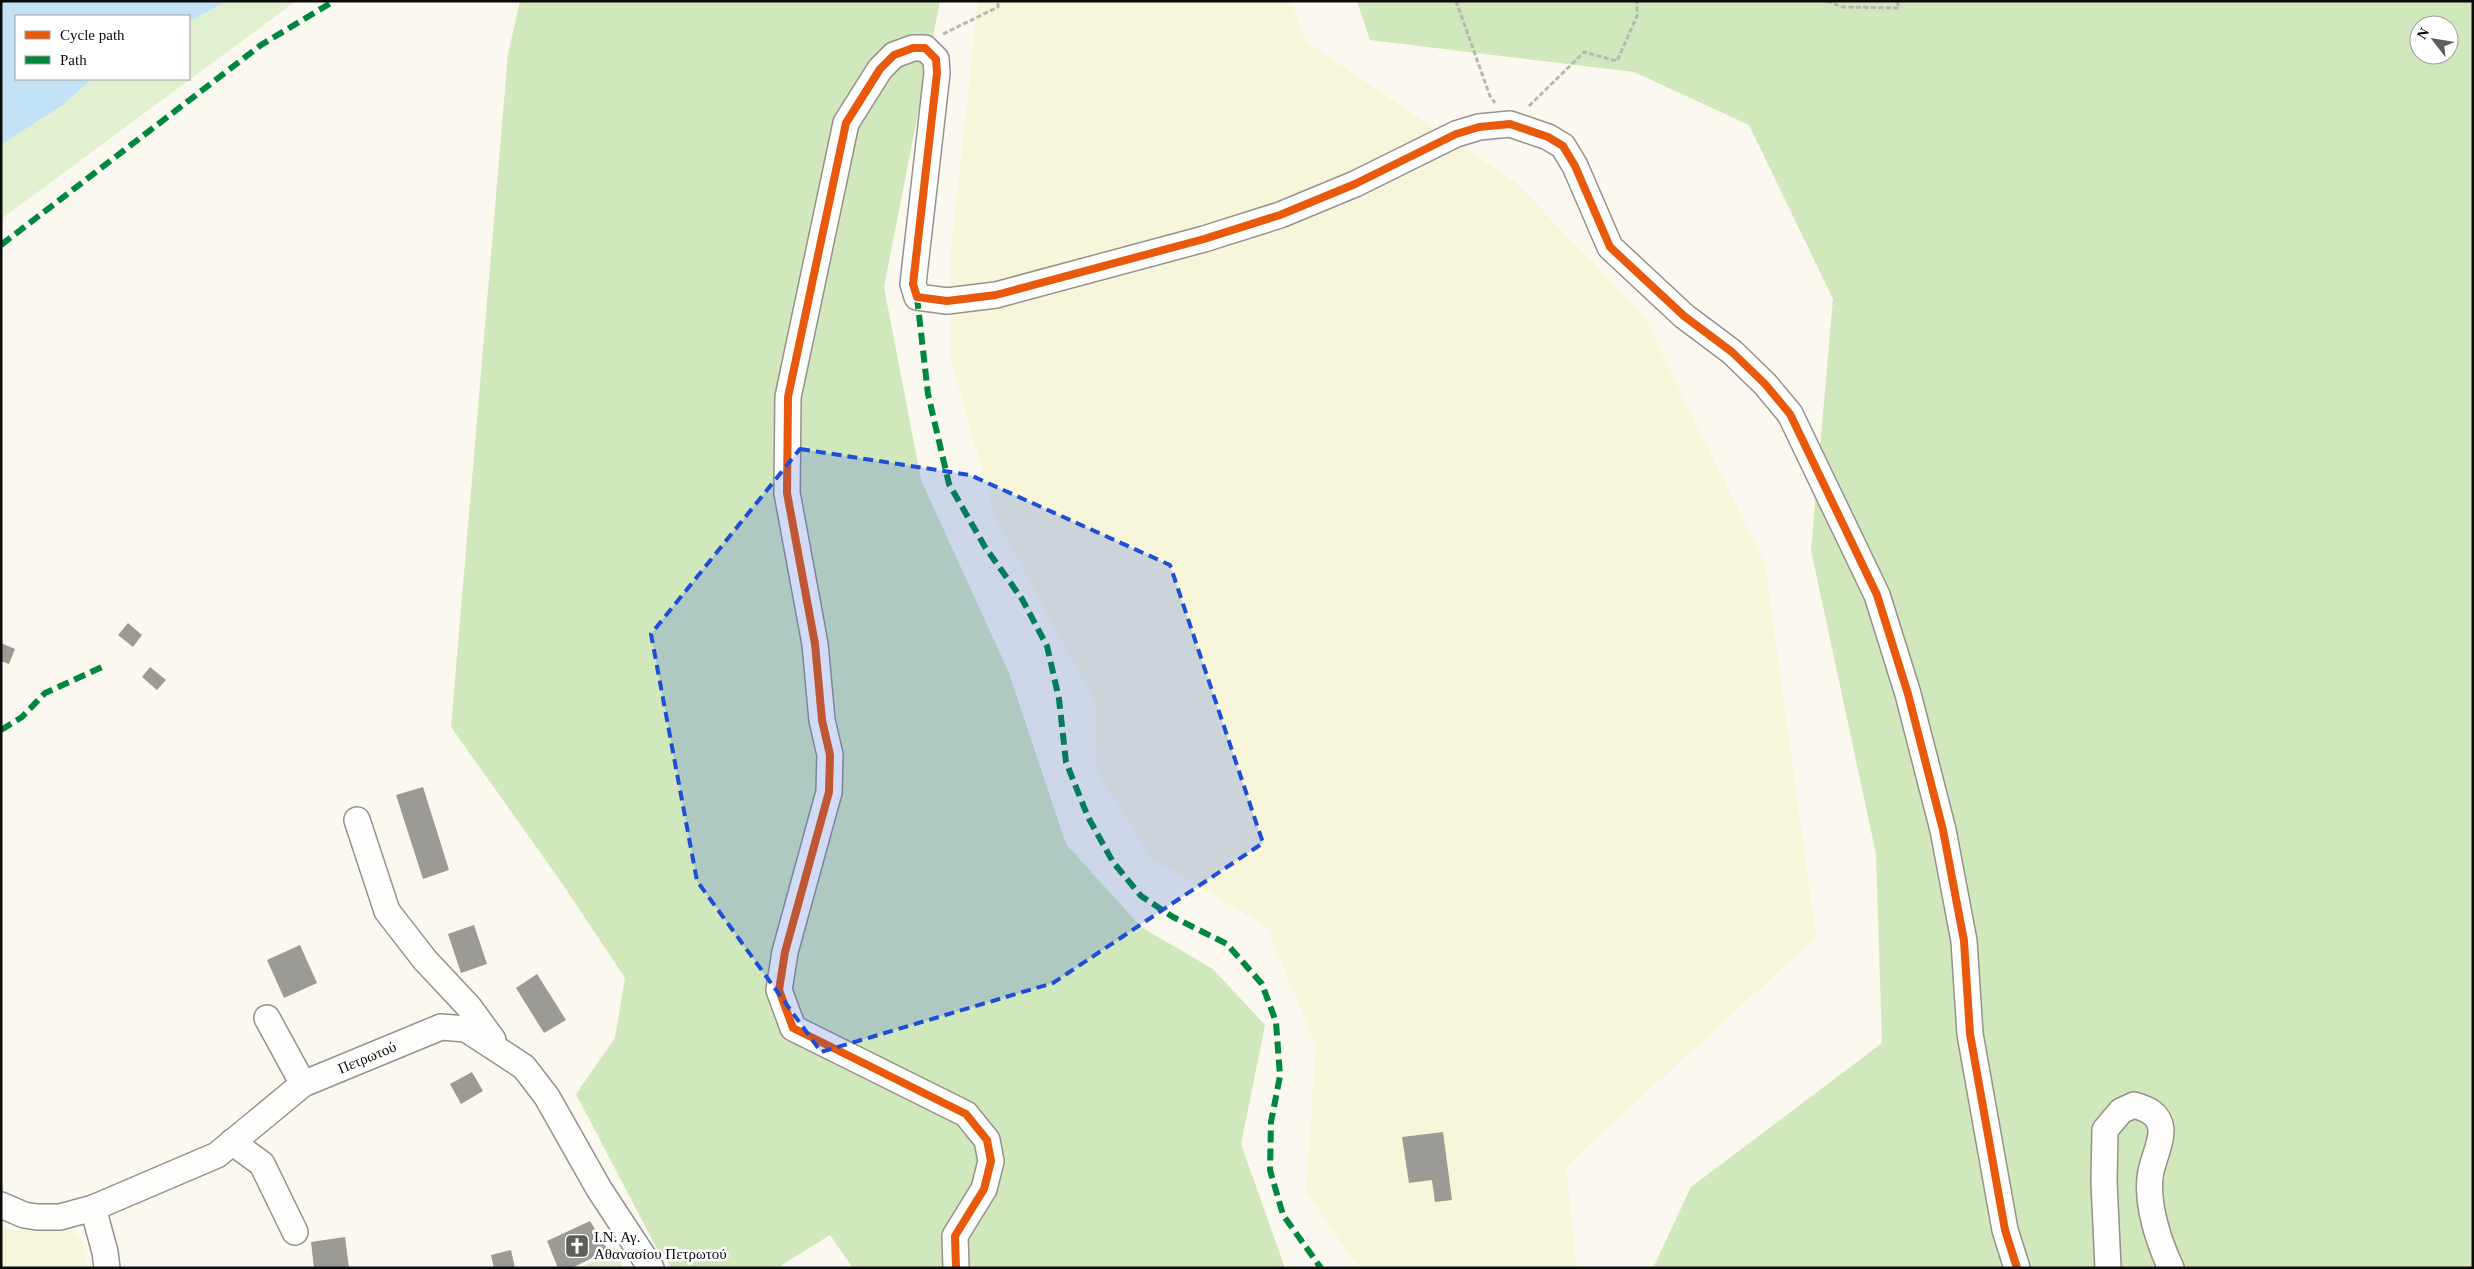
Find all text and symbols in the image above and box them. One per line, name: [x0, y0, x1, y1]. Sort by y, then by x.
legend: [15, 15, 190, 80]
north arrow: [2409, 15, 2459, 65]
text: N: [2414, 25, 2432, 42]
text: Cycle path: [60, 27, 125, 43]
text: Path: [60, 52, 87, 68]
street label: Πετρωτού: [335, 1038, 398, 1077]
place label: Ι.Ν. Αγ. Αθανασίου Πετρωτού: [594, 1229, 727, 1262]
church icon: Ι.Ν. Αγ. Αθανασίου Πετρωτού: [564, 1233, 590, 1259]

